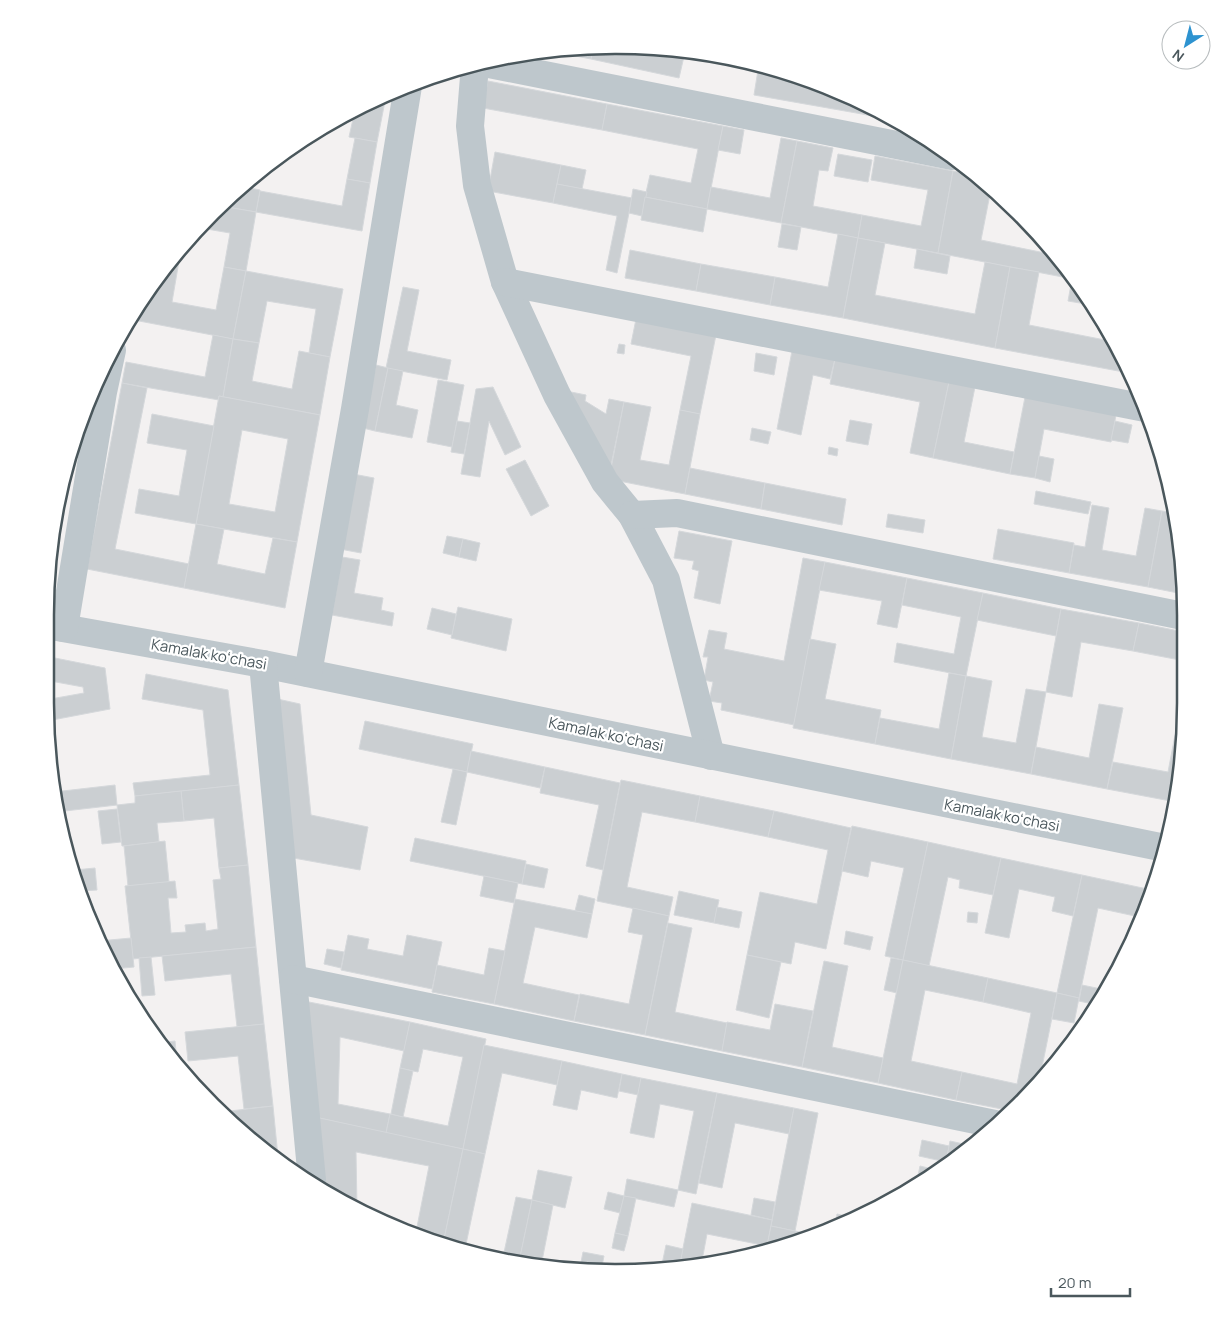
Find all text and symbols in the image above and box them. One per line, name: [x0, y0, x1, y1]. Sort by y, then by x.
north arrow: [1161, 20, 1211, 70]
text: N: [1168, 45, 1188, 67]
street label: Kamalak koʻchasi: [150, 634, 268, 674]
street label: Kamalak koʻchasi: [547, 712, 665, 756]
street label: Kamalak koʻchasi: [943, 794, 1061, 836]
scale bar: [1051, 1266, 1130, 1298]
text: 20 m: [1058, 1272, 1091, 1293]

